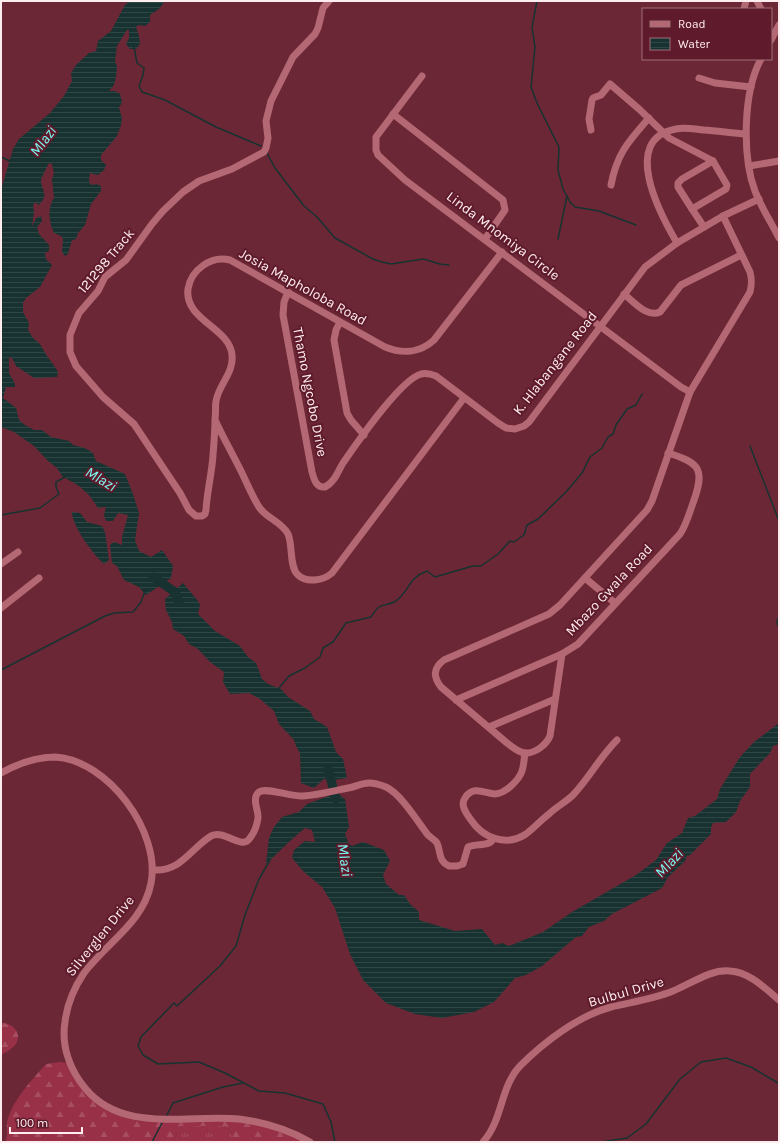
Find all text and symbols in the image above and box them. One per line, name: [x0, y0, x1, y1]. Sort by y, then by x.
legend: [642, 8, 772, 60]
text: Road: [678, 17, 706, 31]
text: Water: [678, 37, 711, 51]
water label: Mlazi: [26, 122, 60, 160]
street label: Linda Mnomiya Circle: [443, 188, 563, 284]
street label: 121298 Track: [74, 225, 138, 297]
street label: Josia Mapholoba Road: [236, 245, 370, 329]
street label: K. Hlabangane Road: [509, 308, 601, 418]
street label: Thamo Ngcobo Drive: [289, 326, 331, 458]
water label: Mlazi: [82, 463, 120, 495]
street label: Mbazo Gwala Road: [562, 540, 656, 640]
water label: Mlazi: [334, 842, 356, 878]
water label: Mlazi: [651, 845, 687, 881]
street label: Silverglen Drive: [62, 892, 138, 980]
street label: Bulbul Drive: [586, 973, 666, 1011]
scale bar: [10, 1109, 82, 1135]
text: 100 m: [16, 1116, 48, 1130]

